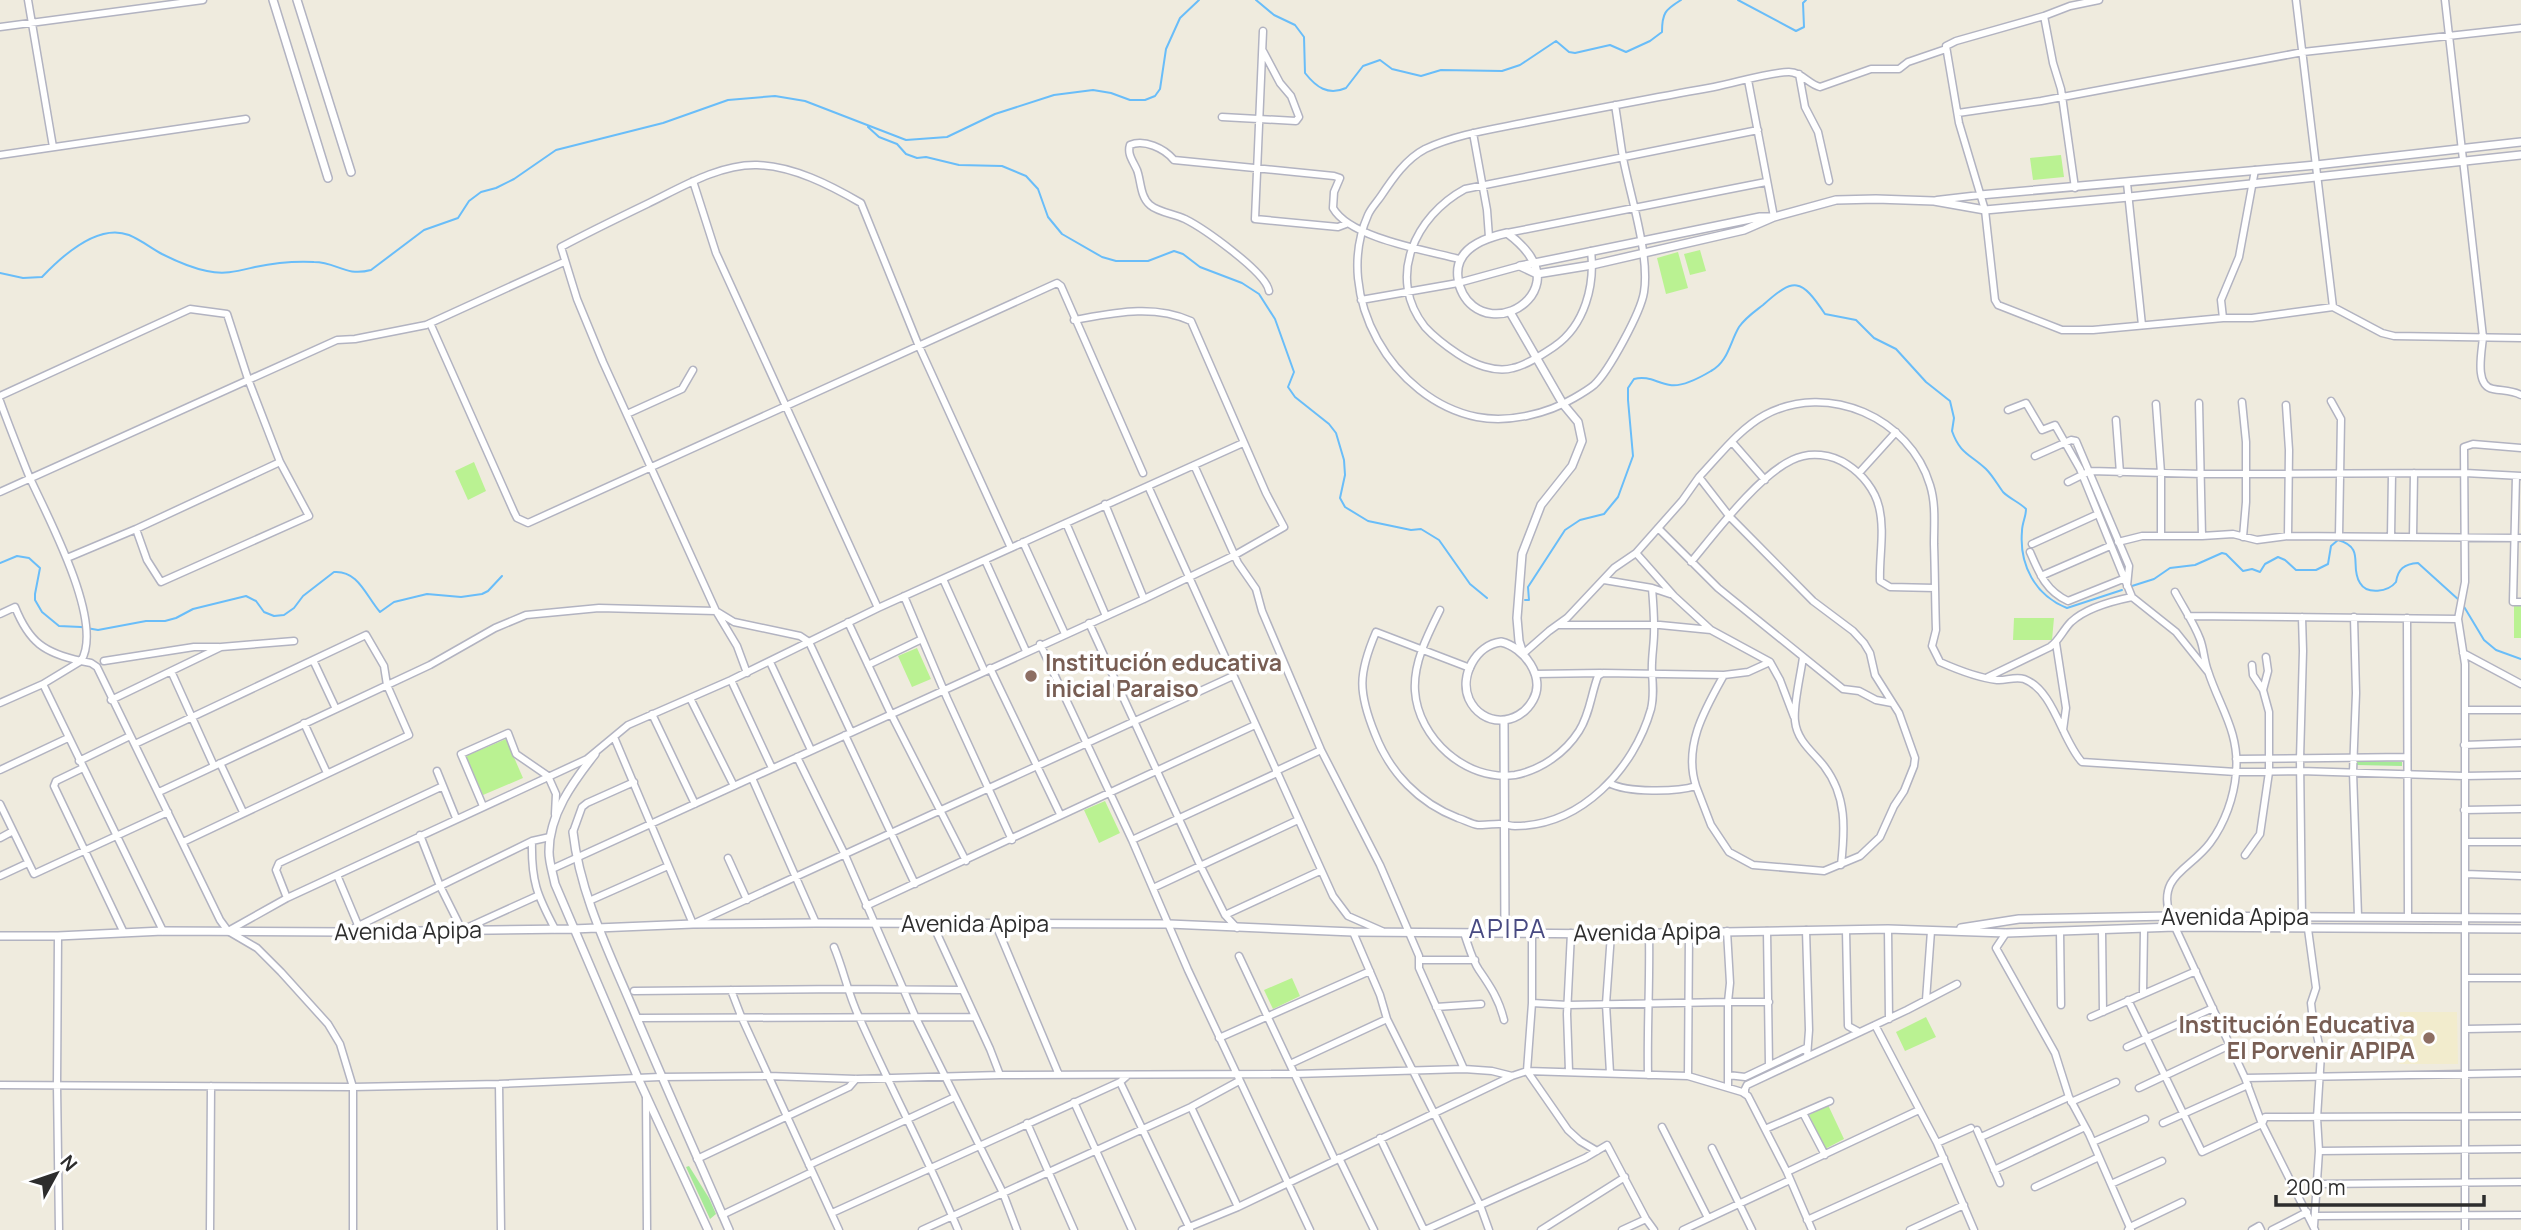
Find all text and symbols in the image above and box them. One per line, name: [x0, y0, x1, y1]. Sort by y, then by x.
place label: Institución educativa inicial Paraiso: [1045, 646, 1282, 704]
marker: Institución educativa inicial Paraiso: [1023, 668, 1039, 684]
street label: Avenida Apipa: [2161, 900, 2309, 932]
street label: Avenida Apipa: [901, 907, 1049, 939]
district label: APIPA: [1468, 910, 1548, 946]
street label: Avenida Apipa: [334, 913, 482, 947]
street label: Avenida Apipa: [1573, 914, 1721, 948]
place label: Institución Educativa El Porvenir APIPA: [2178, 1008, 2415, 1066]
marker: Institución Educativa El Porvenir APIPA: [2421, 1030, 2437, 1046]
north arrow: [21, 1139, 91, 1209]
text: N: [55, 1149, 83, 1177]
scale bar: [2276, 1164, 2484, 1208]
text: 200 m: [2286, 1173, 2346, 1201]

